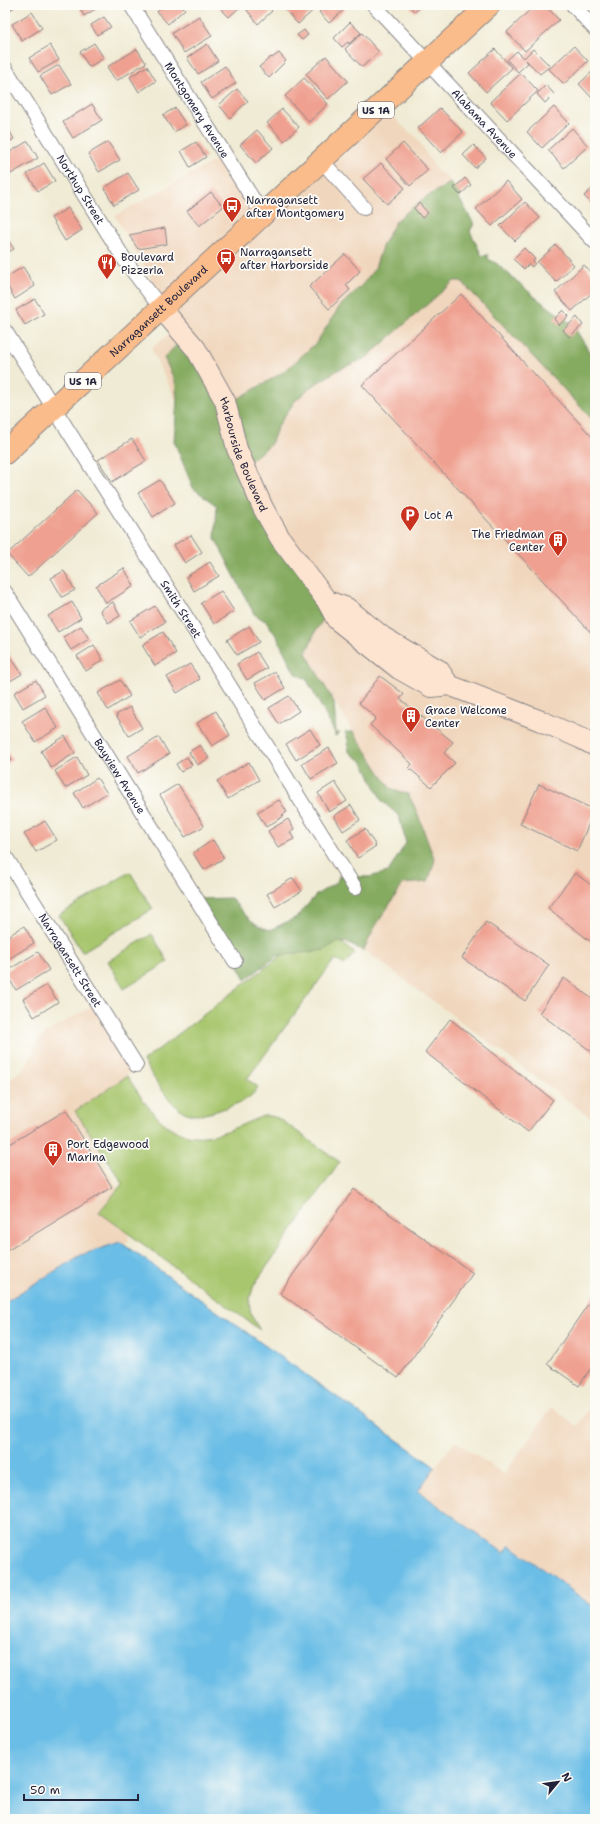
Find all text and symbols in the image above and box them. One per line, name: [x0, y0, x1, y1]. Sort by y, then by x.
street label: Montgomery Avenue: [161, 59, 232, 161]
street label: Alabama Avenue: [448, 86, 520, 162]
road number: US 1A: [358, 102, 394, 118]
street label: Northup Street: [53, 152, 108, 228]
place label: Narragansett after Montgomery: [246, 193, 344, 221]
bus stop icon: Narragansett after Montgomery: [221, 195, 243, 223]
place label: Narragansett after Harborside: [240, 245, 329, 273]
bus stop icon: Narragansett after Harborside: [215, 247, 237, 275]
place label: Boulevard Pizzeria: [121, 250, 174, 278]
restaurant icon: Boulevard Pizzeria: [96, 252, 118, 280]
street label: Narragansett Boulevard: [106, 262, 211, 361]
road number: US 1A: [65, 373, 101, 389]
street label: Harbourside Boulevard: [216, 394, 271, 514]
parking icon: Lot A: [399, 504, 421, 532]
place label: Lot A: [424, 508, 453, 523]
place label: The Friedman Center: [471, 527, 544, 555]
building icon: The Friedman Center: [547, 529, 569, 557]
street label: Smith Street: [157, 577, 205, 641]
place label: Grace Welcome Center: [425, 703, 507, 731]
building icon: Grace Welcome Center: [400, 705, 422, 733]
street label: Bayview Avenue: [90, 736, 149, 817]
street label: Narragansett Street: [35, 911, 105, 1010]
place label: Port Edgewood Marina: [67, 1137, 149, 1165]
building icon: Port Edgewood Marina: [42, 1139, 64, 1167]
north arrow: [538, 1762, 578, 1802]
text: N: [558, 1770, 575, 1785]
scale bar: [24, 1776, 138, 1802]
text: 50 m: [30, 1782, 60, 1798]

